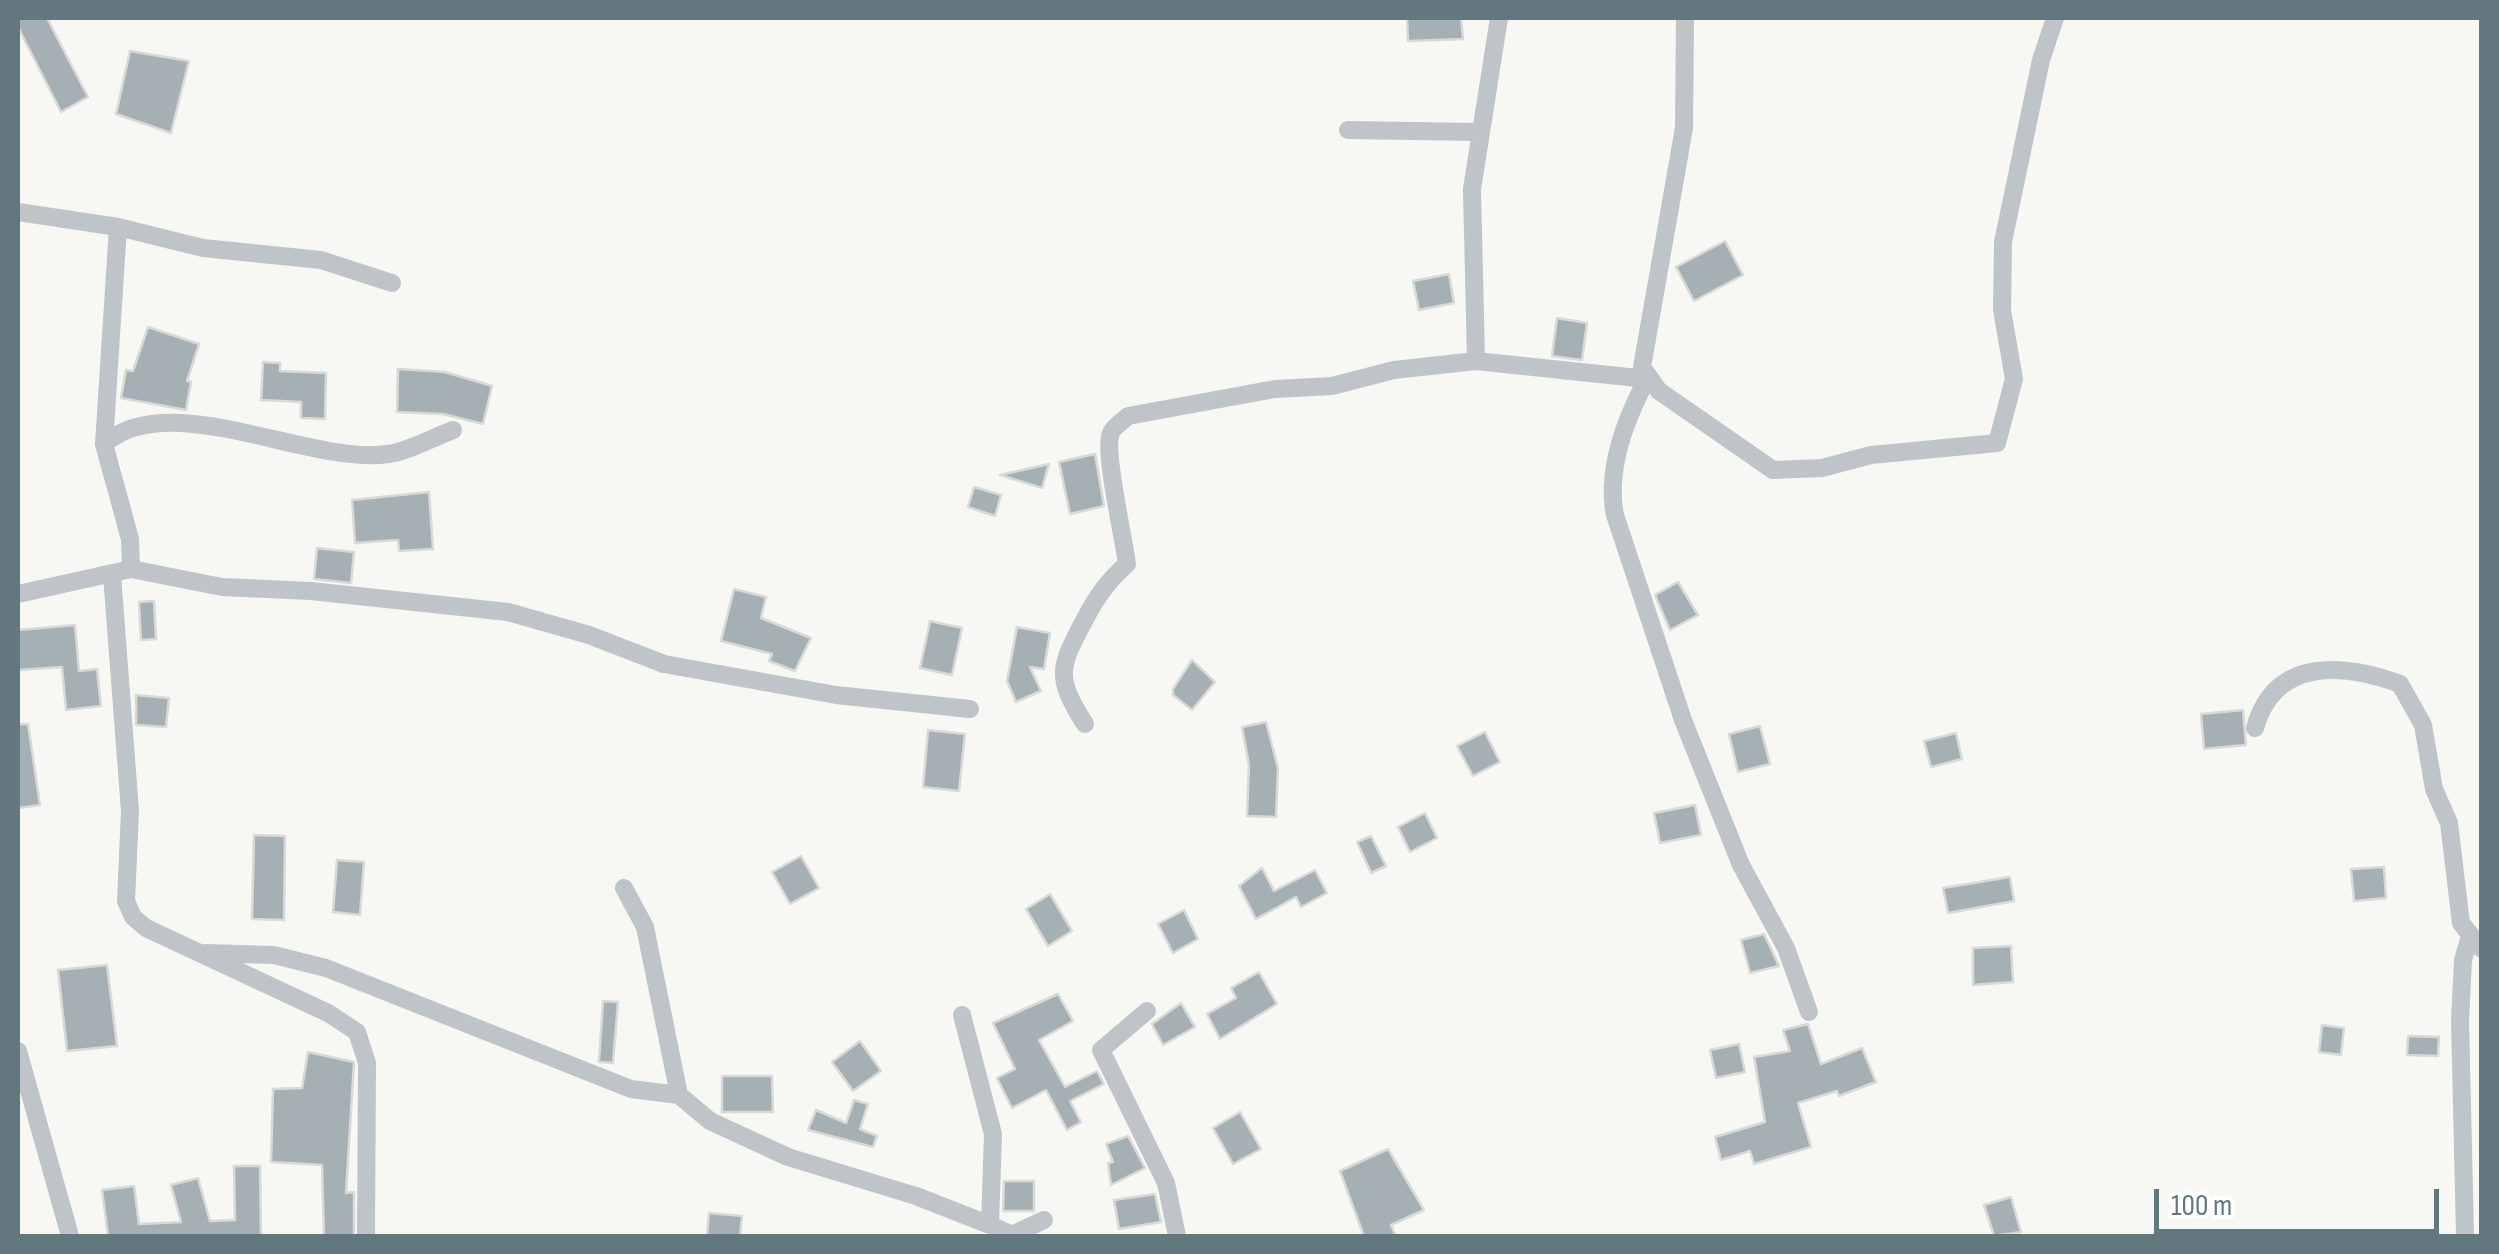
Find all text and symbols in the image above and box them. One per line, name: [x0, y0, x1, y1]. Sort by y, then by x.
scale bar: [2159, 1169, 2444, 1231]
text: 100 m: [2171, 1188, 2232, 1224]

